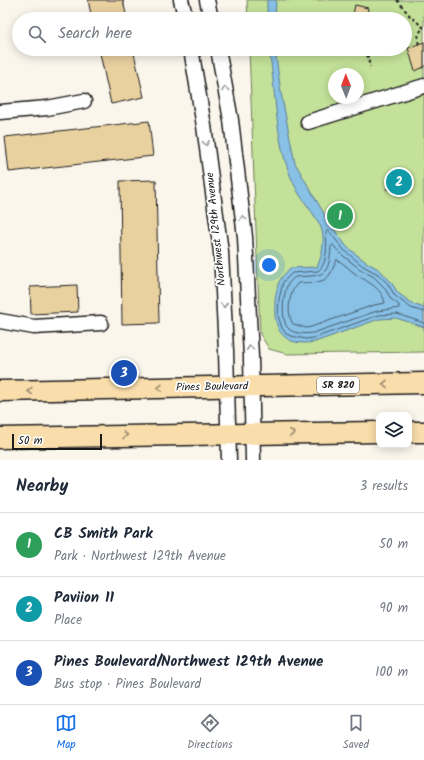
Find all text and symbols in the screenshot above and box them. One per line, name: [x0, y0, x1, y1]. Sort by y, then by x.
search box: [12, 12, 412, 56]
text: Search here: [58, 22, 132, 46]
icon: search: [26, 23, 48, 45]
north arrow: [328, 68, 364, 104]
one-way arrow: [221, 86, 230, 92]
one-way arrow: [202, 140, 211, 146]
pin: 2: [386, 167, 412, 197]
street label: Northwest 129th Avenue: [201, 171, 231, 287]
pin: 1: [327, 201, 353, 231]
one-way arrow: [238, 215, 247, 221]
your location: [259, 255, 279, 275]
one-way arrow: [219, 302, 228, 308]
one-way arrow: [246, 345, 255, 351]
pin: 3: [111, 358, 137, 388]
street label: Pines Boulevard: [176, 377, 249, 397]
road number: SR 820: [317, 377, 359, 393]
one-way arrow: [382, 380, 388, 388]
one-way arrow: [157, 384, 163, 393]
one-way arrow: [27, 387, 33, 395]
map controls: [376, 412, 412, 448]
button: layers: [376, 412, 412, 448]
one-way arrow: [289, 429, 295, 437]
one-way arrow: [122, 431, 128, 440]
scale bar: [12, 432, 102, 451]
text: 50 m: [18, 432, 43, 450]
text: Nearby: [16, 473, 68, 500]
text: 3 results: [360, 476, 408, 497]
text: CB Smith Park: [54, 522, 153, 546]
text: 1: [27, 534, 31, 555]
text: 50 m: [379, 534, 408, 555]
text: Park · Northwest 129th Avenue: [54, 546, 226, 567]
text: Paviion 11: [54, 586, 114, 610]
text: 2: [25, 598, 33, 619]
text: 90 m: [380, 598, 408, 619]
text: Place: [54, 610, 82, 631]
text: Pines Boulevard/Northwest 129th Avenue: [54, 650, 323, 674]
text: 3: [25, 662, 33, 683]
text: 100 m: [375, 662, 408, 683]
text: Bus stop · Pines Boulevard: [54, 674, 201, 695]
tab: Map: [55, 712, 77, 754]
tab: Directions: [187, 712, 233, 754]
tab: Saved: [343, 712, 369, 754]

